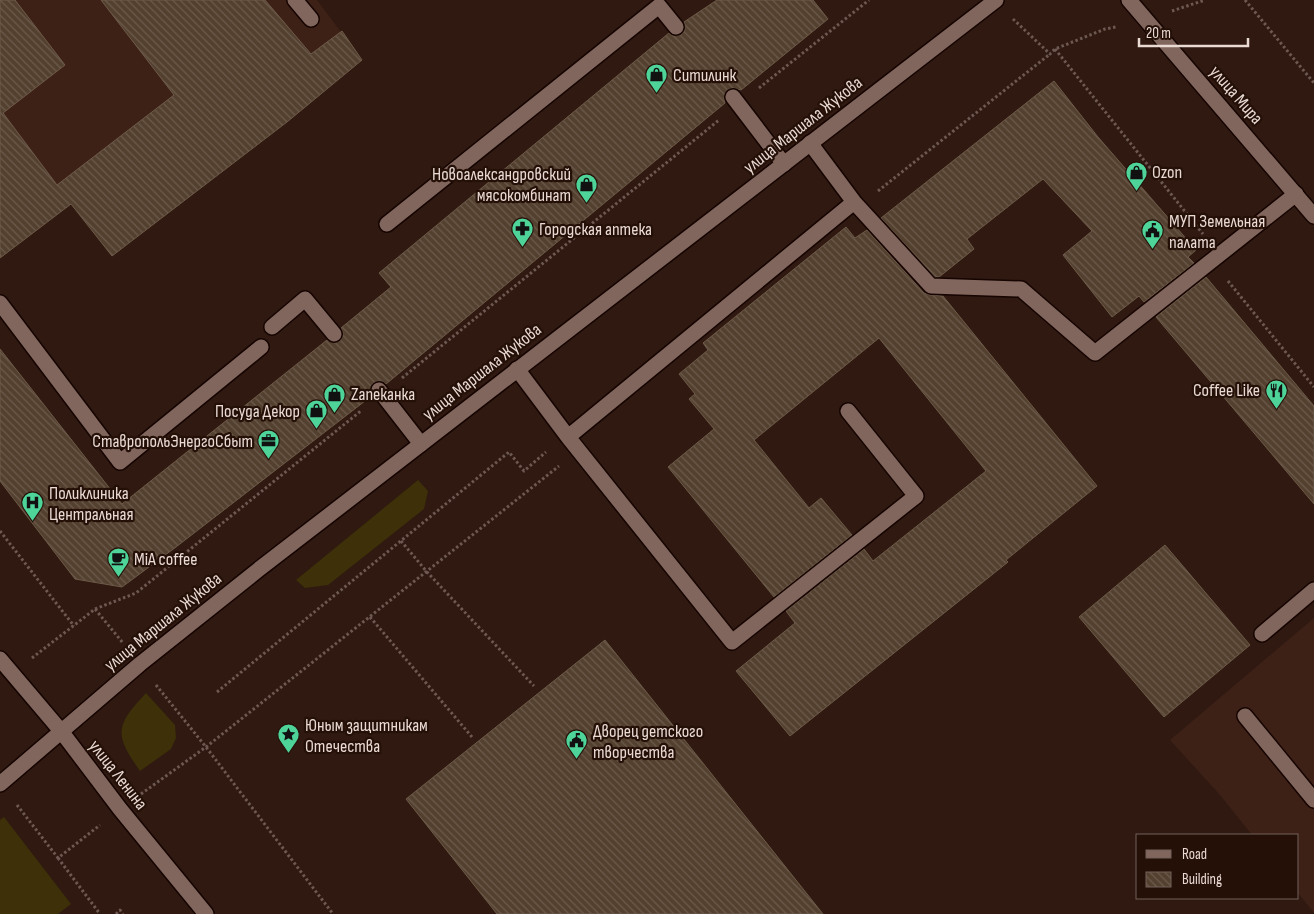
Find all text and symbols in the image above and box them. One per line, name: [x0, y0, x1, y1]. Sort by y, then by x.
scale bar: [1139, 15, 1248, 47]
text: 20 m: [1146, 24, 1171, 43]
street label: улица Мира: [1205, 61, 1267, 129]
shop icon: Ситилинк: [645, 63, 669, 94]
place label: Ситилинк: [673, 65, 737, 86]
street label: улица Маршала Жукова: [739, 72, 867, 178]
shop icon: Ozon: [1124, 160, 1148, 191]
place label: Ozon: [1152, 162, 1182, 183]
place label: Новоалександровский мясокомбинат: [432, 164, 571, 206]
shop icon: Новоалександровский мясокомбинат: [575, 172, 599, 203]
place label: МУП Земельная палата: [1169, 211, 1265, 253]
pharmacy icon: Городская аптека: [511, 217, 535, 248]
place label: Городская аптека: [539, 219, 652, 240]
public building icon: МУП Земельная палата: [1141, 219, 1165, 250]
street label: улица Маршала Жукова: [418, 319, 546, 425]
restaurant icon: Coffee Like: [1264, 378, 1288, 409]
place label: Coffee Like: [1193, 380, 1260, 401]
shop icon: Zапеканка: [323, 382, 347, 413]
place label: Zапеканка: [351, 384, 415, 405]
shop icon: Посуда Декор: [304, 399, 328, 430]
place label: Посуда Декор: [215, 401, 300, 422]
office icon: СтавропольЭнергоСбыт: [257, 429, 281, 460]
place label: СтавропольЭнергоСбыт: [92, 431, 253, 452]
place label: Поликлиника Центральная: [49, 483, 134, 525]
hospital icon: Поликлиника Центральная: [21, 491, 45, 522]
cafe icon: MiA coffee: [106, 547, 130, 578]
place label: MiA coffee: [134, 549, 198, 570]
street label: улица Маршала Жукова: [100, 568, 226, 676]
place label: Юным защитникам Отечества: [305, 715, 428, 757]
place label: Дворец детского творчества: [593, 721, 703, 763]
place icon: Юным защитникам Отечества: [277, 723, 301, 754]
public building icon: Дворец детского творчества: [565, 729, 589, 760]
street label: улица Ленина: [84, 736, 152, 814]
legend: [1136, 834, 1299, 899]
text: Road: [1182, 845, 1207, 864]
text: Building: [1182, 870, 1222, 889]

